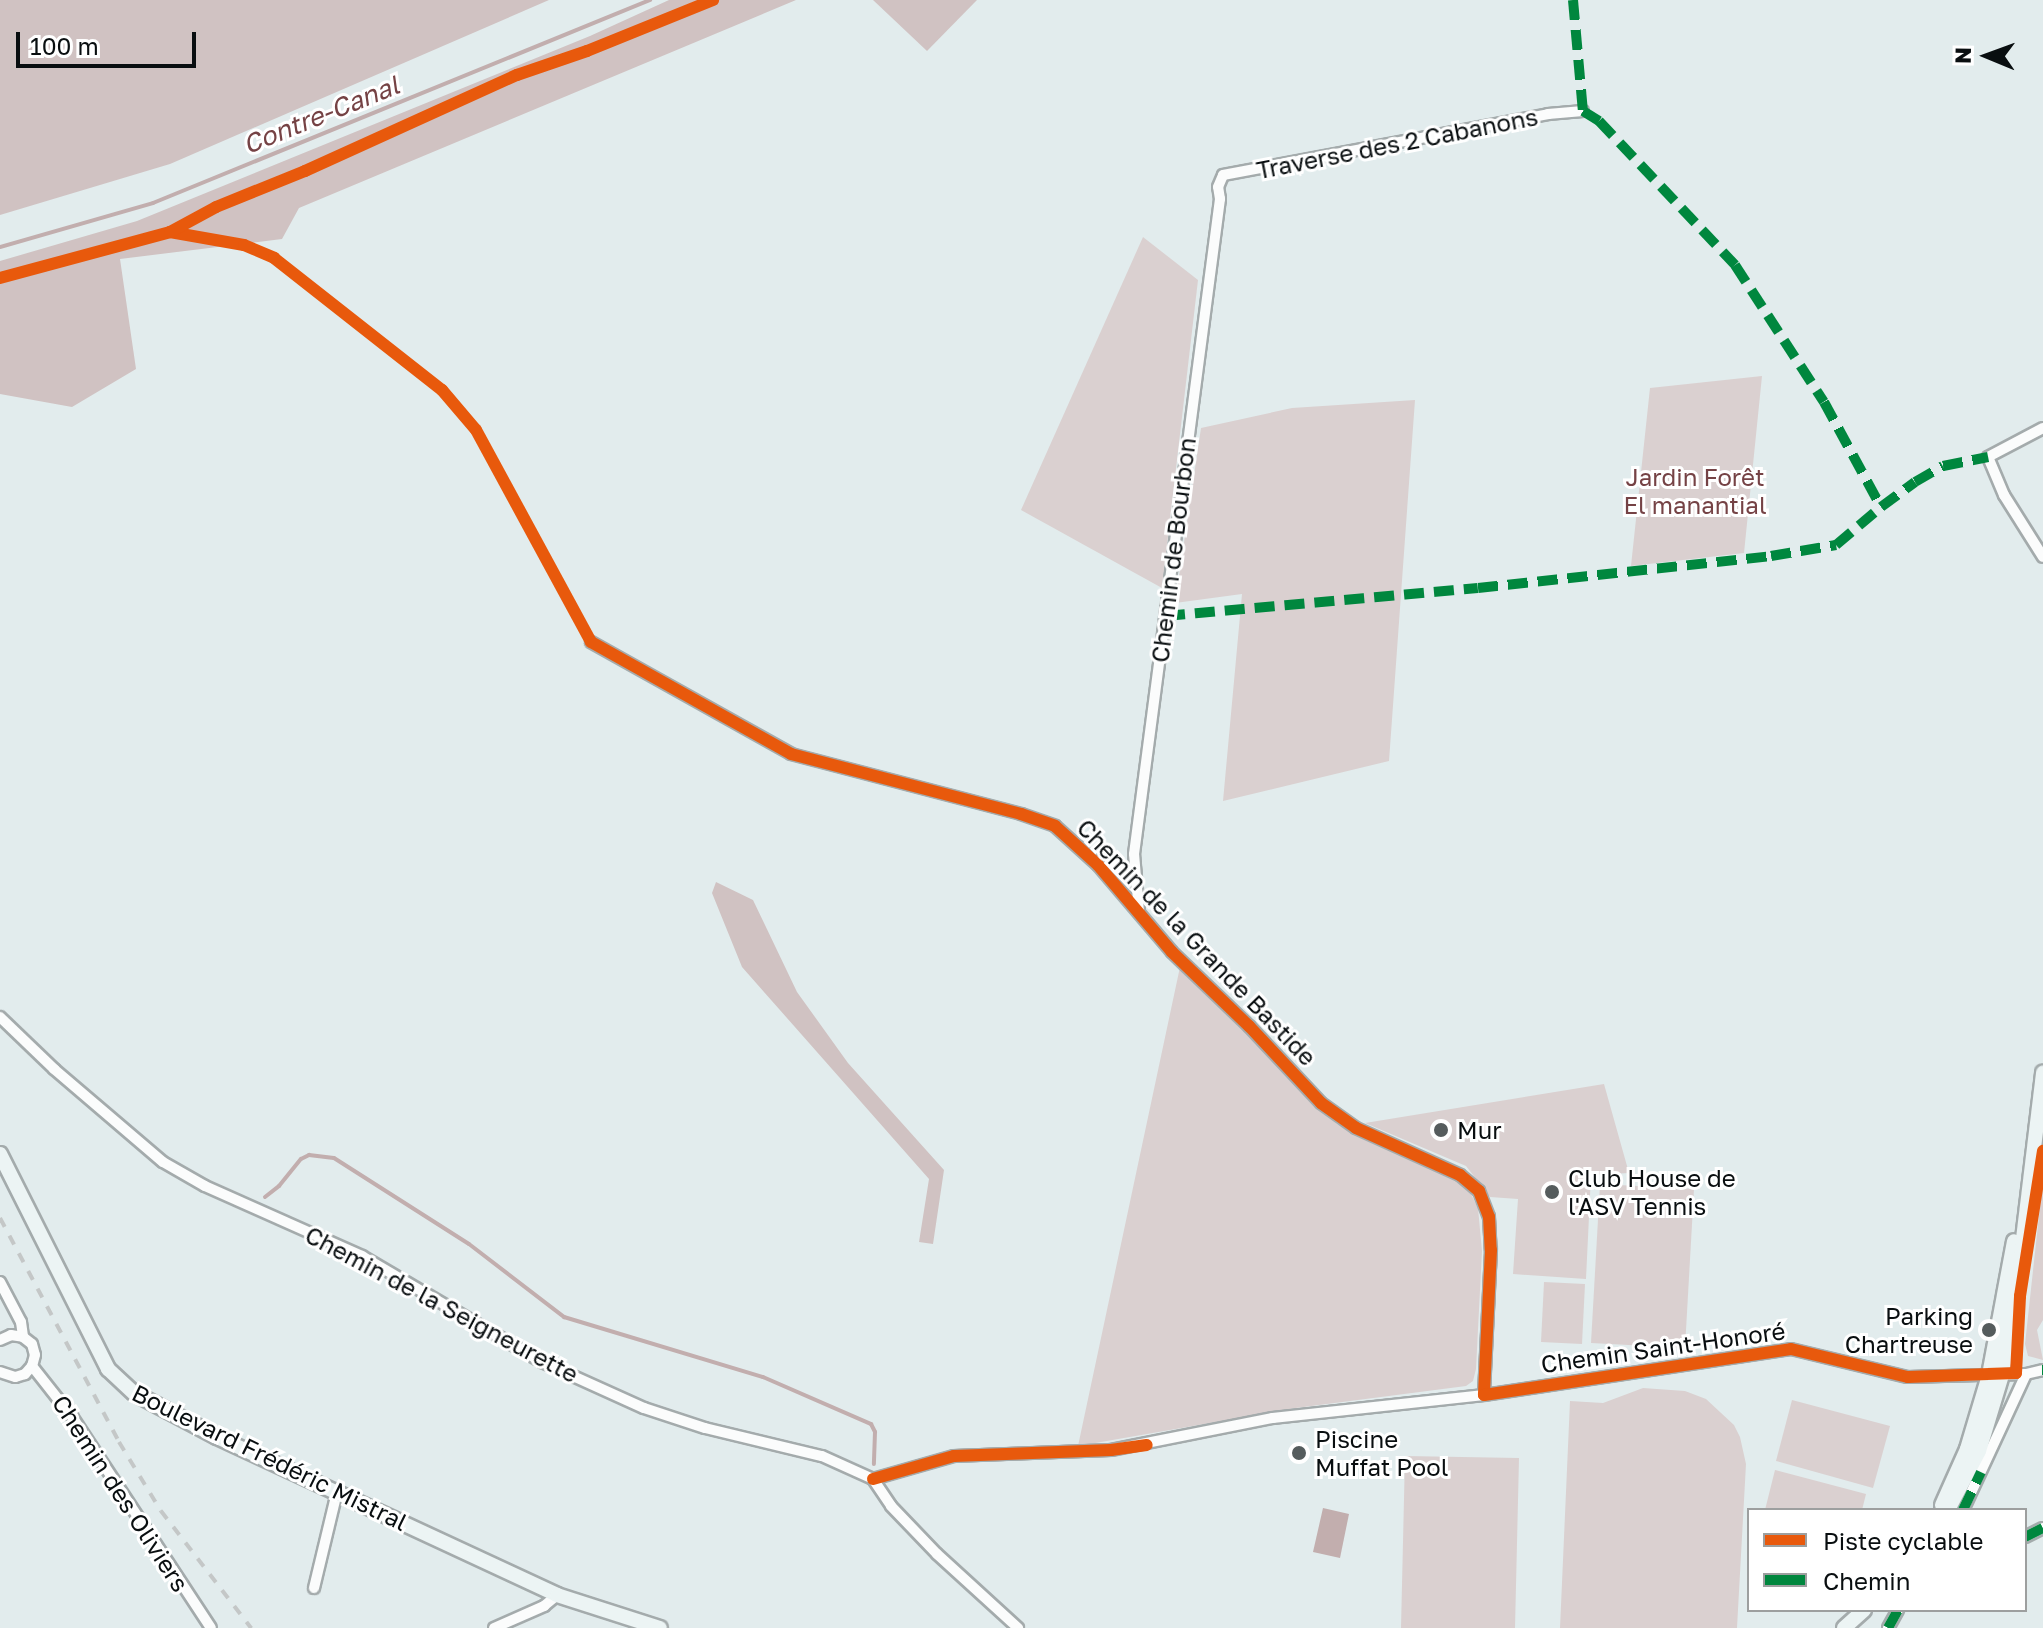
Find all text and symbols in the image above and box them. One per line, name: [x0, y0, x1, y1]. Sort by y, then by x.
scale bar: [20, 16, 200, 66]
north arrow: [1947, 16, 2027, 96]
text: 100 m: [30, 31, 99, 60]
text: N: [1949, 47, 1976, 64]
water label: Contre-Canal: [238, 70, 404, 160]
street label: Traverse des 2 Cabanons: [1254, 102, 1540, 184]
street label: Chemin de Bourbon: [1145, 436, 1201, 664]
park label: Jardin Forêt El manantial: [1623, 463, 1767, 519]
street label: Chemin de la Grande Bastide: [1072, 813, 1322, 1071]
place label: Mur: [1457, 1116, 1502, 1144]
marker: Mur: [1432, 1121, 1450, 1139]
place label: Club House de l'ASV Tennis: [1568, 1164, 1736, 1220]
marker: Club House de l'ASV Tennis: [1543, 1183, 1561, 1201]
street label: Chemin de la Seigneurette: [301, 1220, 583, 1388]
place label: Parking Chartreuse: [1845, 1302, 1973, 1358]
street label: Chemin Saint-Honoré: [1539, 1316, 1787, 1378]
marker: Parking Chartreuse: [1980, 1321, 1998, 1339]
street label: Boulevard Frédéric Mistral: [128, 1378, 412, 1536]
street label: Chemin des Oliviers: [47, 1389, 195, 1597]
place label: Piscine Muffat Pool: [1315, 1425, 1448, 1481]
marker: Piscine Muffat Pool: [1290, 1444, 1308, 1462]
legend: [1747, 1508, 2027, 1612]
text: Piste cyclable: [1823, 1526, 1983, 1555]
text: Chemin: [1823, 1566, 1910, 1595]

